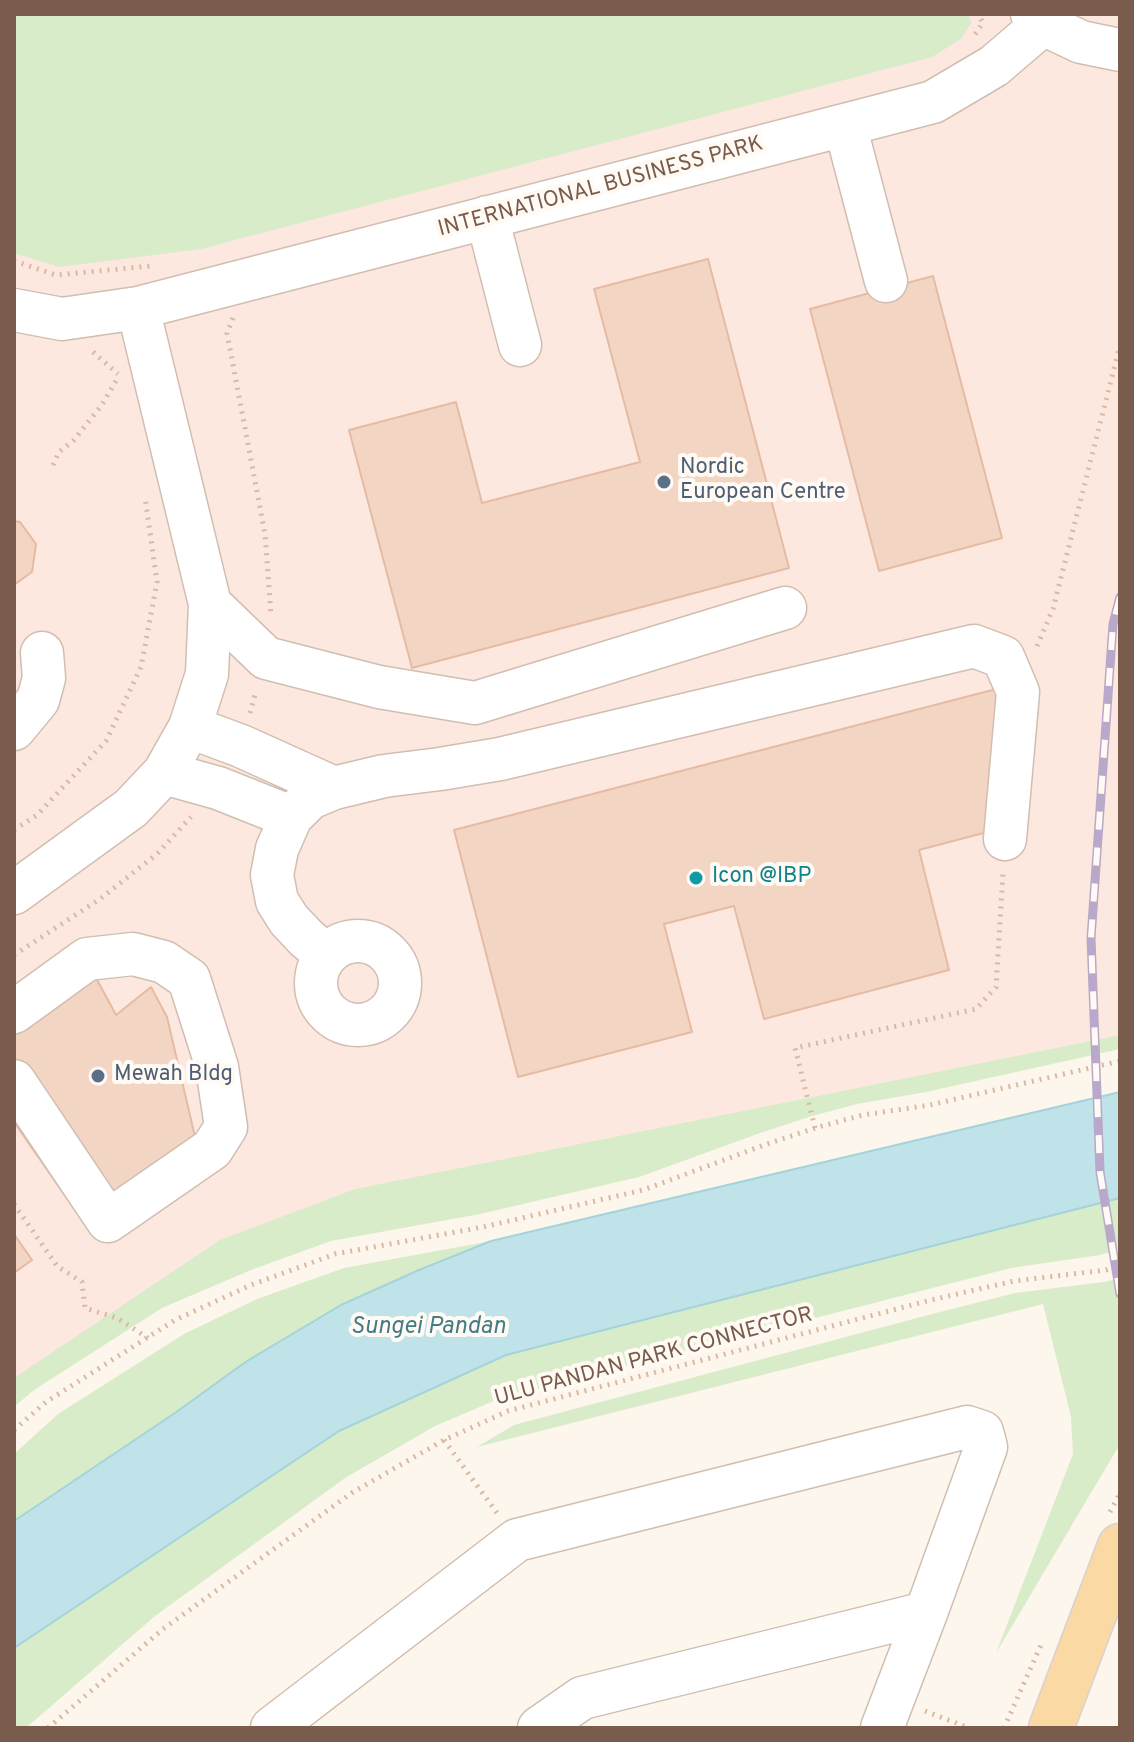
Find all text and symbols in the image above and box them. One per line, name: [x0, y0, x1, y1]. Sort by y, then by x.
street label: INTERNATIONAL BUSINESS PARK: [436, 132, 766, 244]
place label: Nordic European Centre: [680, 456, 846, 508]
marker: Nordic European Centre: [655, 473, 673, 491]
place label: Icon @IBP: [712, 865, 811, 891]
marker: Icon @IBP: [687, 869, 705, 887]
place label: Mewah Bldg: [114, 1063, 233, 1089]
marker: Mewah Bldg: [89, 1067, 107, 1085]
street label: ULU PANDAN PARK CONNECTOR: [492, 1303, 816, 1413]
water label: Sungei Pandan: [350, 1314, 506, 1342]

